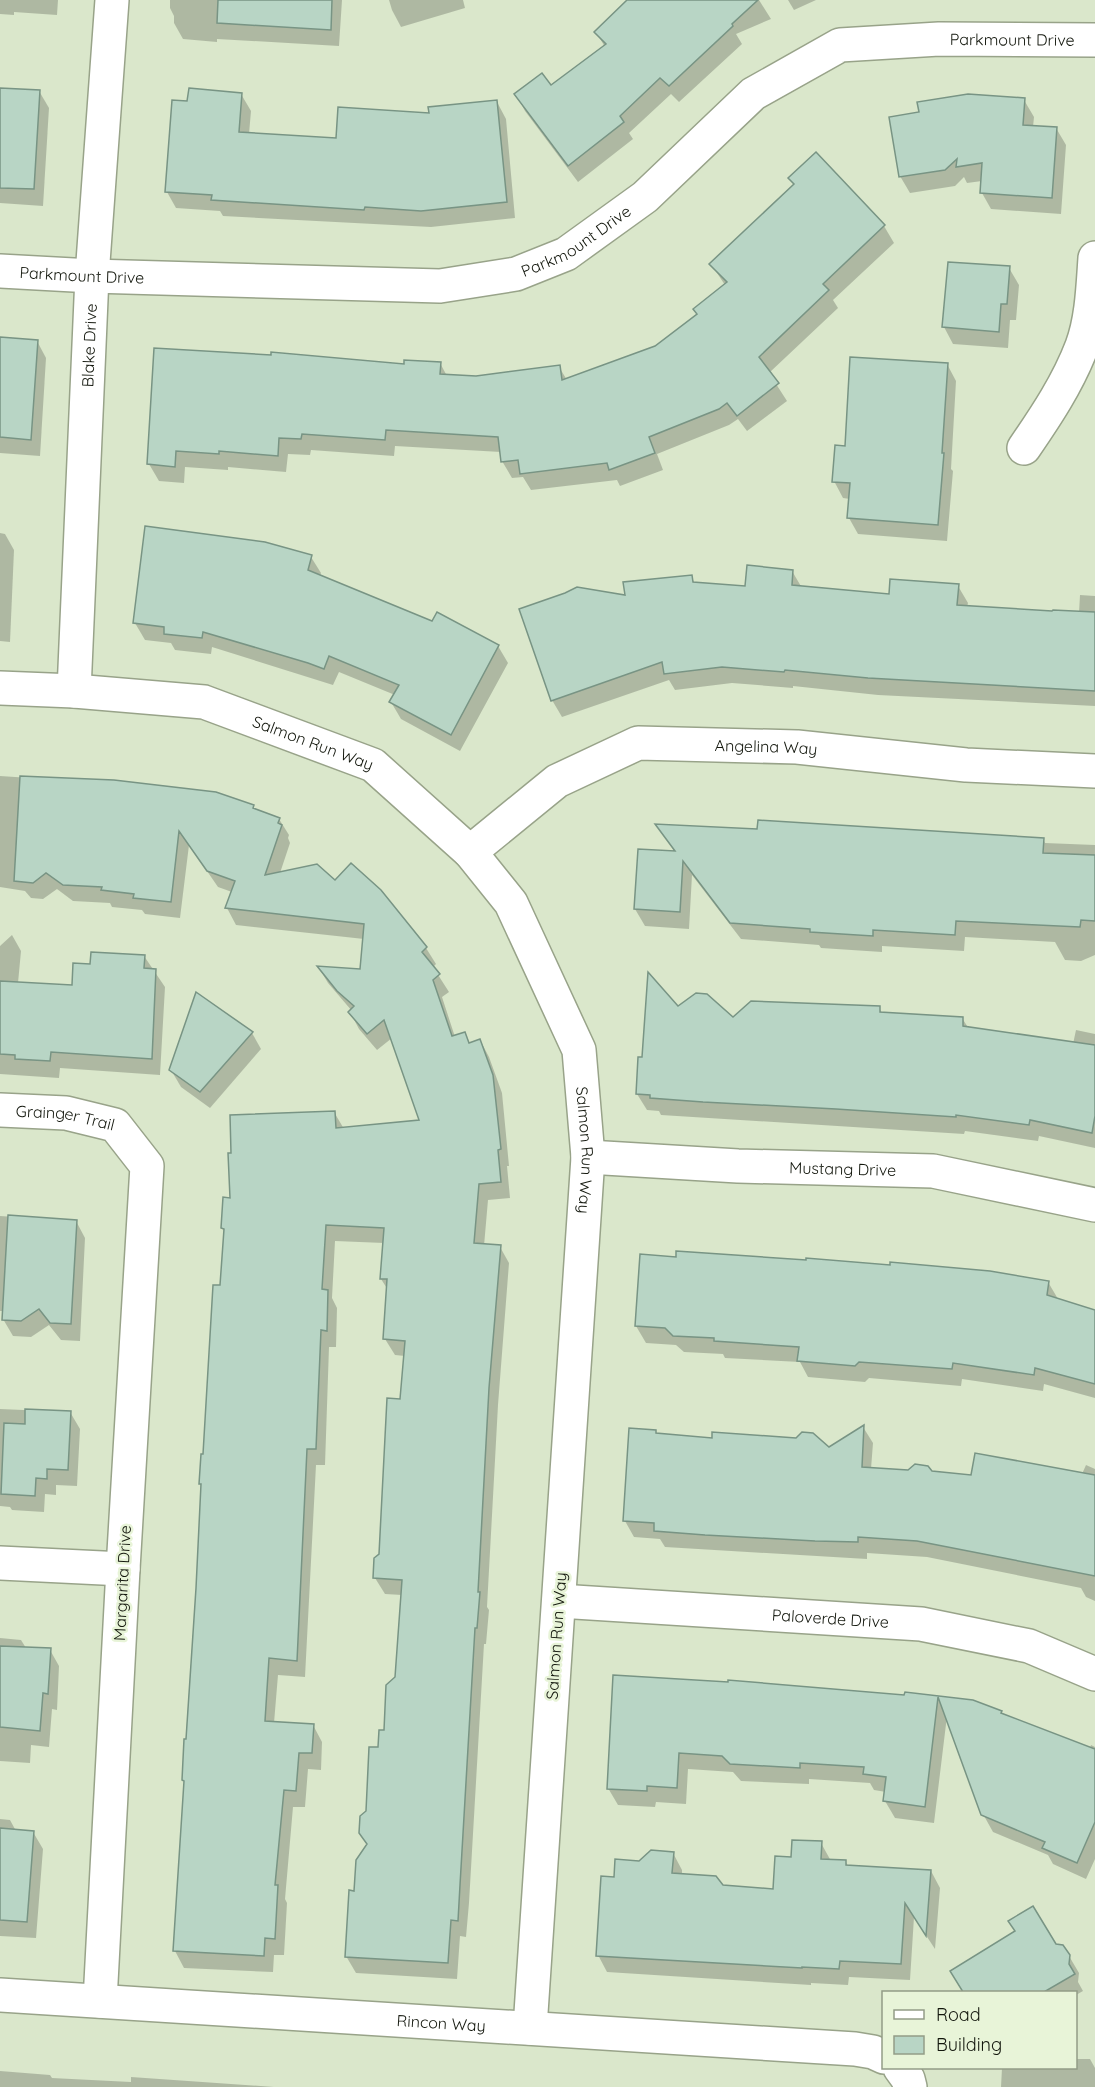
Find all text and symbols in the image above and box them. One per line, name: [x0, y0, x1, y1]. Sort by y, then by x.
street label: Parkmount Drive: [950, 29, 1075, 50]
street label: Parkmount Drive: [518, 201, 635, 281]
street label: Parkmount Drive: [19, 262, 145, 287]
street label: Blake Drive: [77, 303, 101, 388]
street label: Salmon Run Way: [250, 711, 376, 774]
street label: Angelina Way: [715, 735, 819, 759]
street label: Salmon Run Way: [572, 1086, 598, 1214]
street label: Grainger Trail: [15, 1101, 117, 1135]
street label: Mustang Drive: [789, 1157, 897, 1180]
street label: Margarita Drive: [109, 1525, 135, 1641]
street label: Salmon Run Way: [542, 1572, 570, 1700]
street label: Paloverde Drive: [771, 1605, 890, 1632]
legend: [882, 1991, 1077, 2069]
text: Road: [936, 2003, 981, 2026]
street label: Rincon Way: [396, 2010, 486, 2036]
text: Building: [936, 2033, 1002, 2056]

